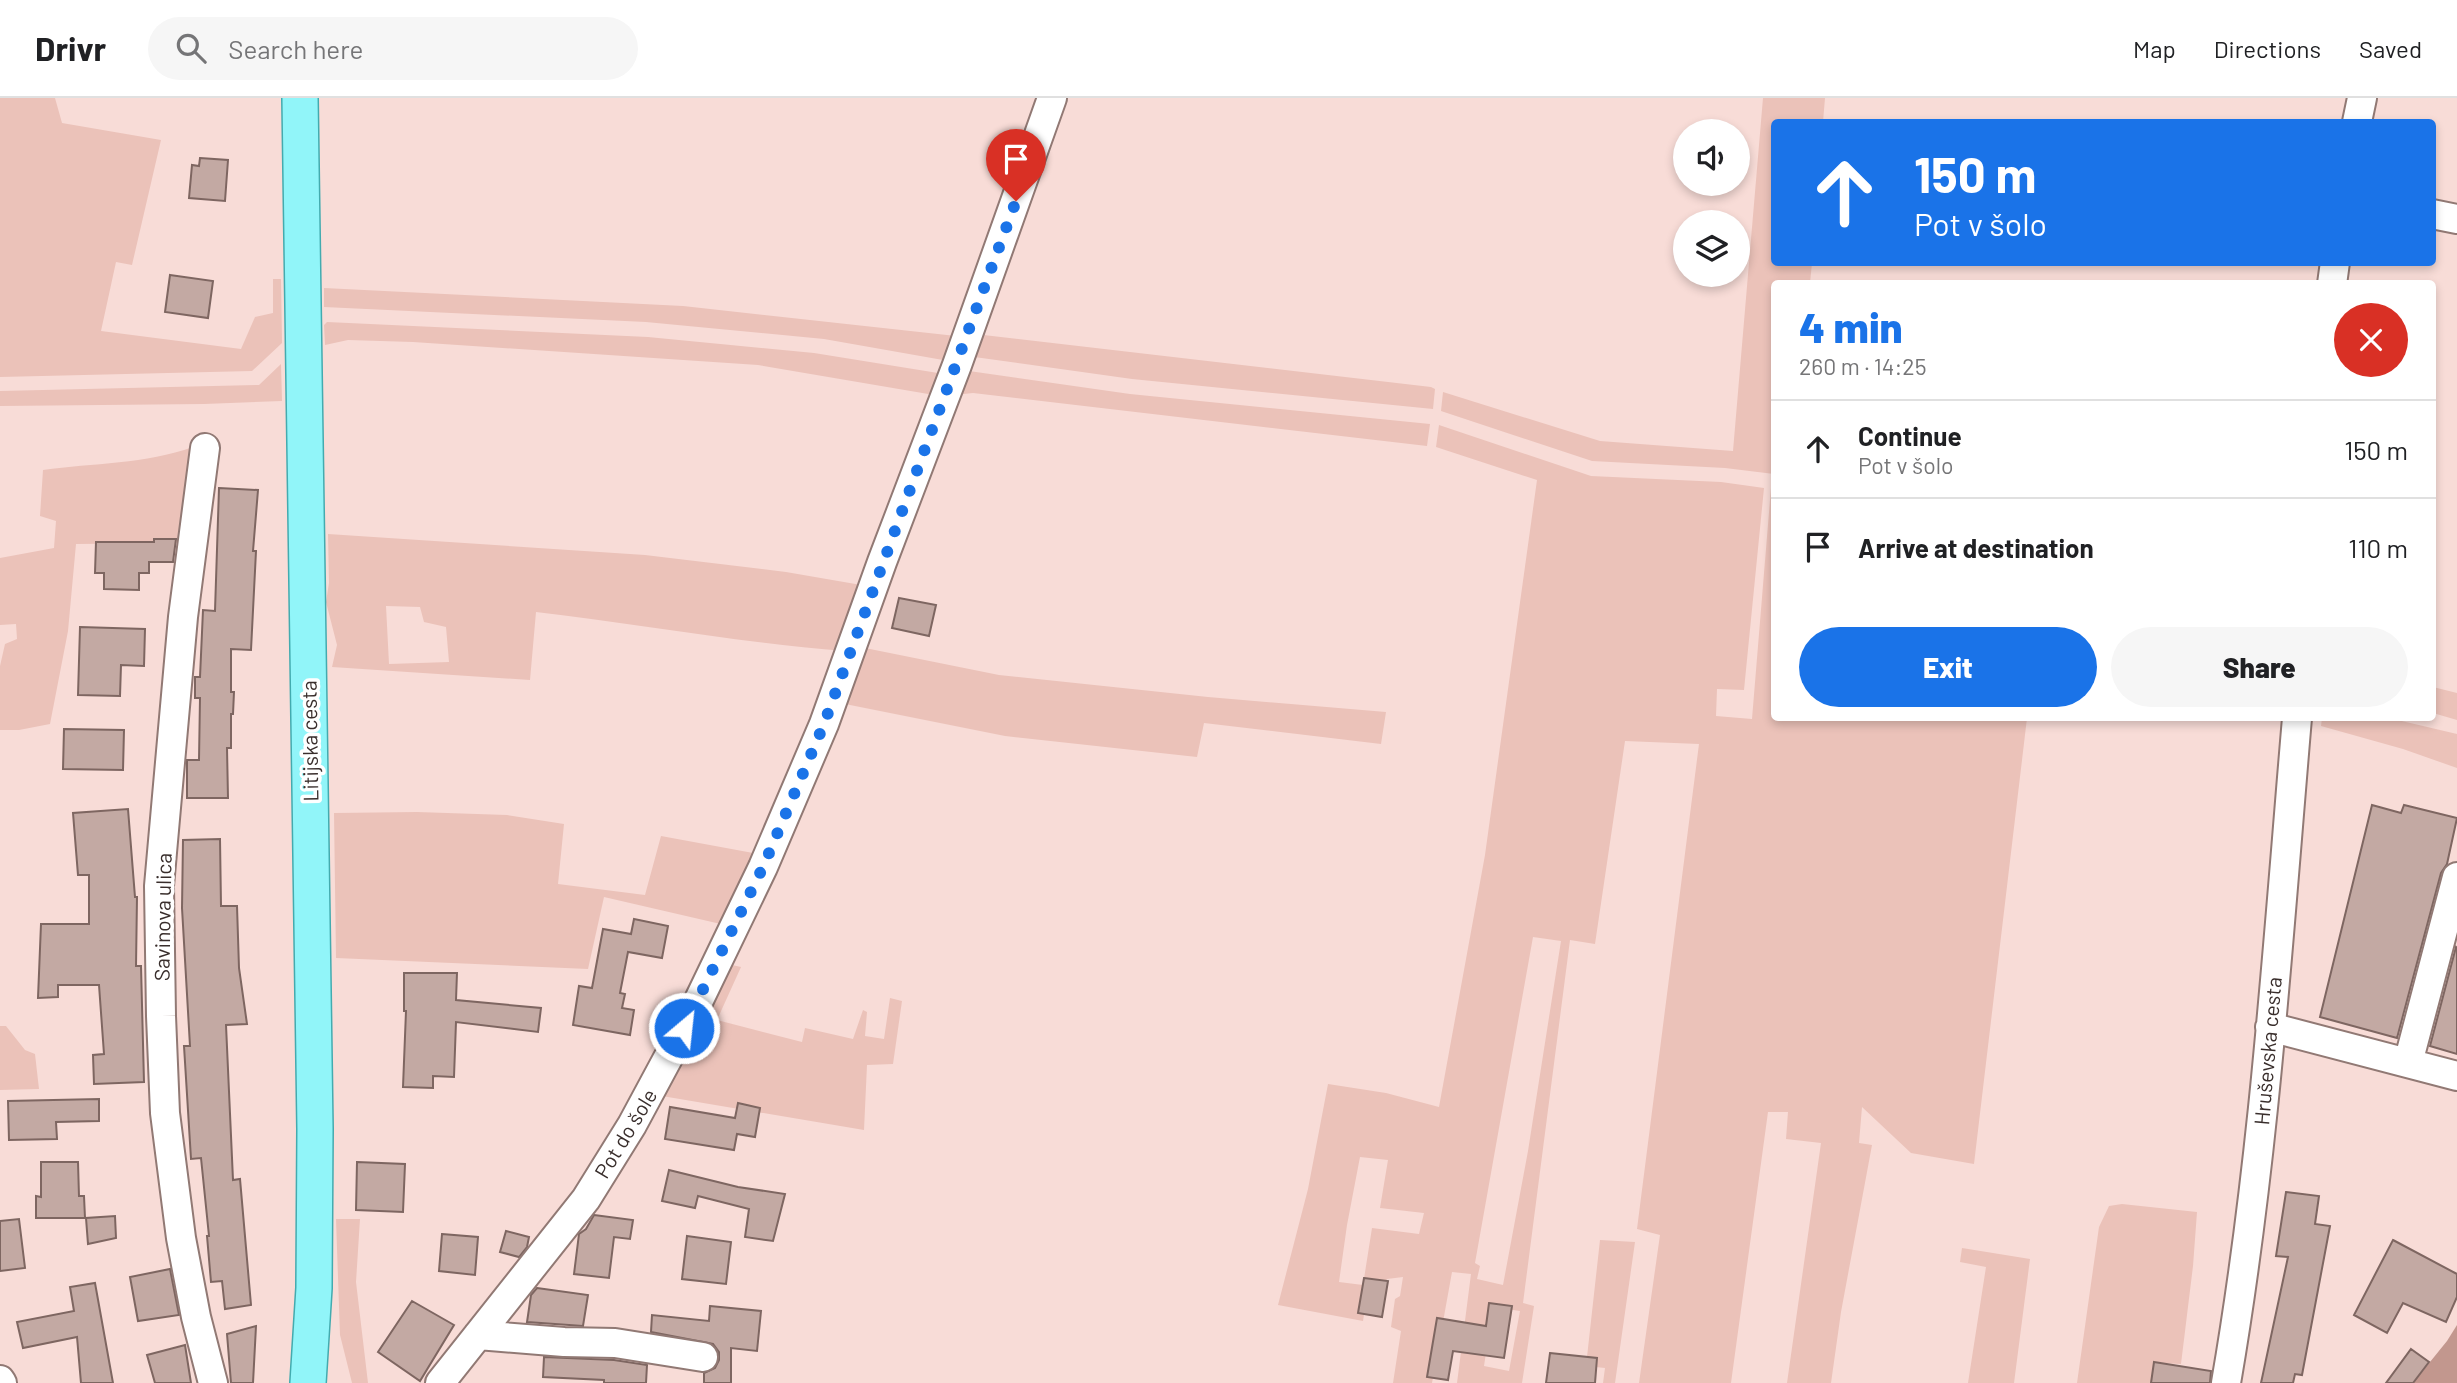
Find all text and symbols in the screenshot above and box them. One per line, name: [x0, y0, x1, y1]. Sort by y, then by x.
search box: [148, 17, 638, 80]
text: Drivr: [35, 28, 106, 68]
icon: search: [172, 29, 210, 67]
text: Search here: [228, 33, 363, 64]
text: Map: [2133, 34, 2176, 63]
text: Directions: [2214, 34, 2321, 63]
text: Saved: [2359, 34, 2422, 63]
map controls: [1673, 119, 1750, 287]
button: sound: [1673, 119, 1750, 196]
pin: [986, 129, 1046, 201]
icon: arrive: [997, 140, 1035, 178]
text: 150 m: [1914, 144, 2036, 203]
icon: ahead: [1799, 147, 1890, 238]
text: Pot v šolo: [1914, 204, 2047, 242]
button: layers: [1673, 210, 1750, 287]
text: 4 min: [1799, 301, 1903, 351]
button: close: [2334, 303, 2408, 377]
text: 260 m · 14:25: [1799, 352, 1927, 380]
text: Continue: [1858, 420, 1962, 451]
icon: ahead: [1799, 430, 1837, 468]
text: 150 m: [2344, 434, 2408, 465]
text: Pot v šolo: [1858, 451, 1954, 479]
icon: arrive: [1799, 528, 1837, 566]
text: Arrive at destination: [1858, 532, 2094, 563]
text: 110 m: [2348, 532, 2408, 563]
button: Exit: [1799, 627, 2097, 707]
button: Share: [2111, 627, 2408, 707]
street label: Litijska cesta: [295, 680, 323, 802]
street label: Savinova ulica: [148, 853, 176, 981]
street label: Hruševska cesta: [2248, 976, 2286, 1126]
position arrow: [647, 991, 721, 1065]
street label: Pot do šole: [589, 1084, 661, 1182]

